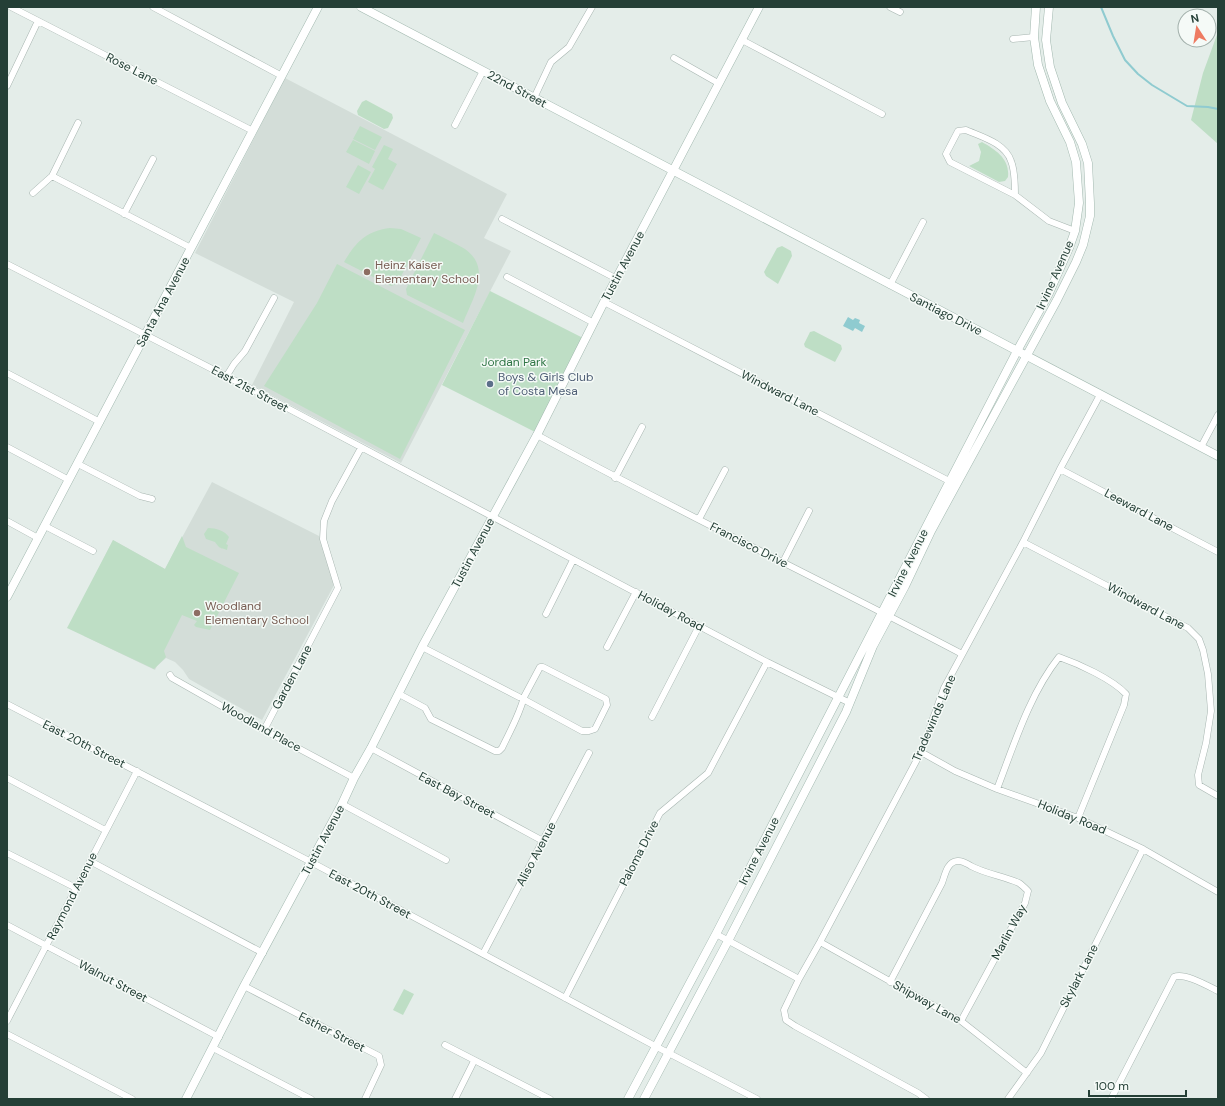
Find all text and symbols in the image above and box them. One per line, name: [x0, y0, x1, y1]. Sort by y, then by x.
north arrow: [1177, 8, 1217, 48]
text: N: [1190, 11, 1200, 26]
street label: Rose Lane: [103, 49, 161, 89]
street label: 22nd Street: [484, 67, 550, 112]
street label: Tustin Avenue: [598, 228, 648, 304]
street label: Irvine Avenue: [1033, 238, 1077, 312]
street label: Santa Ana Avenue: [132, 254, 194, 350]
place label: Heinz Kaiser Elementary School: [375, 257, 479, 287]
marker: Heinz Kaiser Elementary School: [362, 267, 372, 277]
street label: Santiago Drive: [907, 289, 985, 339]
park label: Jordan Park: [481, 354, 547, 370]
street label: East 21st Street: [209, 362, 292, 416]
street label: Windward Lane: [738, 366, 822, 420]
place label: Boys & Girls Club of Costa Mesa: [498, 369, 593, 399]
marker: Boys & Girls Club of Costa Mesa: [485, 379, 495, 389]
street label: Leeward Lane: [1102, 485, 1177, 535]
street label: Tustin Avenue: [448, 515, 498, 591]
street label: Francisco Drive: [707, 518, 791, 572]
street label: Irvine Avenue: [884, 526, 932, 600]
street label: Windward Lane: [1104, 579, 1188, 633]
street label: Holiday Road: [635, 587, 707, 635]
place label: Woodland Elementary School: [205, 598, 309, 628]
marker: Woodland Elementary School: [192, 608, 202, 618]
street label: Garden Lane: [268, 642, 316, 712]
street label: Tradewinds Lane: [908, 672, 960, 764]
street label: Woodland Place: [218, 698, 304, 756]
street label: East 20th Street: [40, 716, 128, 772]
street label: East Bay Street: [416, 768, 498, 822]
street label: Holiday Road: [1035, 796, 1109, 838]
street label: Tustin Avenue: [298, 802, 348, 878]
street label: Irvine Avenue: [735, 814, 783, 888]
street label: Paloma Drive: [616, 817, 663, 889]
street label: Aliso Avenue: [512, 819, 560, 889]
street label: Raymond Avenue: [43, 849, 101, 942]
street label: East 20th Street: [326, 866, 414, 923]
street label: Marlin Way: [988, 901, 1030, 963]
street label: Skylark Lane: [1056, 941, 1102, 1010]
street label: Walnut Street: [76, 956, 151, 1006]
street label: Shipway Lane: [890, 977, 964, 1027]
street label: Esther Street: [296, 1008, 368, 1056]
scale bar: [1089, 1072, 1186, 1098]
text: 100 m: [1095, 1078, 1129, 1094]

